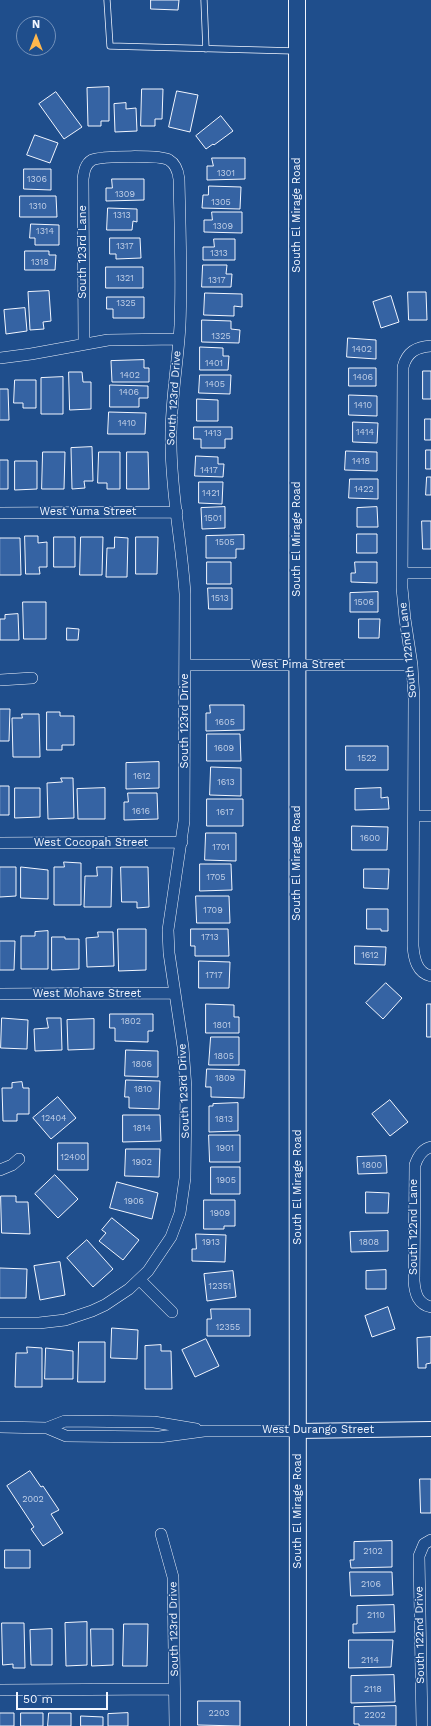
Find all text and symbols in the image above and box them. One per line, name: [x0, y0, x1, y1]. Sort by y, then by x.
north arrow: [16, 16, 56, 56]
text: N: [32, 18, 40, 31]
street label: South El Mirage Road: [290, 157, 304, 273]
house number: 1301: [217, 168, 235, 178]
house number: 1306: [27, 174, 47, 184]
house number: 1309: [115, 189, 135, 199]
house number: 1305: [211, 197, 231, 207]
house number: 1310: [29, 201, 47, 211]
street label: South 123rd Lane: [76, 205, 90, 299]
house number: 1313: [113, 210, 131, 220]
house number: 1309: [213, 221, 233, 231]
house number: 1314: [36, 226, 54, 236]
house number: 1317: [116, 241, 134, 251]
house number: 1313: [210, 248, 228, 258]
house number: 1318: [31, 257, 49, 267]
house number: 1321: [116, 273, 134, 283]
house number: 1317: [208, 275, 226, 285]
house number: 1325: [116, 298, 136, 308]
house number: 1325: [211, 331, 231, 341]
house number: 1402: [352, 344, 372, 354]
street label: South 123rd Drive: [164, 350, 184, 446]
house number: 1401: [205, 358, 223, 368]
house number: 1402: [120, 370, 140, 380]
house number: 1406: [353, 372, 373, 382]
house number: 1405: [205, 379, 225, 389]
house number: 1406: [119, 387, 139, 397]
house number: 1410: [354, 400, 372, 410]
house number: 1410: [118, 418, 136, 428]
house number: 1414: [356, 427, 374, 437]
house number: 1413: [204, 428, 222, 438]
house number: 1418: [352, 456, 370, 466]
house number: 1417: [200, 465, 218, 475]
street label: South El Mirage Road: [290, 481, 304, 597]
house number: 1422: [354, 484, 374, 494]
house number: 1421: [202, 488, 220, 498]
street label: West Yuma Street: [40, 505, 136, 519]
house number: 1501: [204, 513, 222, 523]
house number: 1505: [215, 537, 235, 547]
house number: 1513: [211, 593, 229, 603]
house number: 1506: [354, 597, 374, 607]
street label: South 122nd Lane: [396, 602, 420, 698]
street label: West Pima Street: [251, 658, 345, 672]
street label: South 123rd Drive: [178, 673, 192, 769]
house number: 1605: [215, 717, 235, 727]
house number: 1609: [214, 743, 234, 753]
house number: 1522: [357, 753, 377, 763]
house number: 1612: [133, 771, 151, 781]
house number: 1613: [217, 777, 235, 787]
street label: South El Mirage Road: [290, 805, 304, 921]
house number: 1616: [132, 806, 150, 816]
house number: 1617: [216, 807, 234, 817]
house number: 1600: [360, 833, 380, 843]
street label: West Cocopah Street: [34, 836, 148, 850]
house number: 1701: [212, 842, 230, 852]
house number: 1705: [206, 872, 226, 882]
house number: 1709: [203, 905, 223, 915]
house number: 1713: [201, 932, 219, 942]
house number: 1612: [361, 950, 379, 960]
house number: 1717: [205, 970, 223, 980]
street label: West Mohave Street: [33, 987, 141, 1001]
house number: 1802: [121, 1016, 141, 1026]
house number: 1801: [213, 1020, 231, 1030]
street label: South 123rd Drive: [176, 1043, 192, 1139]
house number: 1805: [214, 1051, 234, 1061]
house number: 1806: [132, 1059, 152, 1069]
house number: 1809: [215, 1073, 235, 1083]
house number: 1810: [134, 1084, 152, 1094]
house number: 12404: [41, 1113, 67, 1123]
house number: 1813: [215, 1114, 233, 1124]
house number: 1814: [133, 1123, 151, 1133]
street label: South El Mirage Road: [291, 1129, 305, 1245]
house number: 1901: [216, 1143, 234, 1153]
house number: 12400: [60, 1152, 86, 1162]
house number: 1902: [132, 1157, 152, 1167]
house number: 1800: [362, 1160, 382, 1170]
house number: 1905: [216, 1175, 236, 1185]
street label: South 122nd Lane: [407, 1179, 421, 1275]
house number: 1906: [124, 1196, 144, 1206]
house number: 1909: [210, 1208, 230, 1218]
house number: 1913: [202, 1237, 220, 1247]
house number: 1808: [359, 1237, 379, 1247]
house number: 12351: [209, 1281, 231, 1291]
house number: 12355: [216, 1322, 240, 1332]
street label: West Durango Street: [262, 1423, 374, 1437]
street label: South El Mirage Road: [291, 1453, 305, 1569]
house number: 2002: [22, 1494, 44, 1504]
house number: 2102: [363, 1546, 383, 1556]
house number: 2106: [361, 1579, 381, 1589]
street label: South 123rd Drive: [167, 1581, 181, 1677]
street label: South 122nd Drive: [413, 1586, 427, 1684]
house number: 2110: [367, 1610, 385, 1620]
house number: 2114: [361, 1655, 379, 1665]
scale bar: [18, 1684, 110, 1710]
house number: 2118: [364, 1684, 382, 1694]
text: 50 m: [23, 1692, 53, 1706]
house number: 2203: [208, 1708, 230, 1718]
house number: 2202: [364, 1710, 386, 1720]

